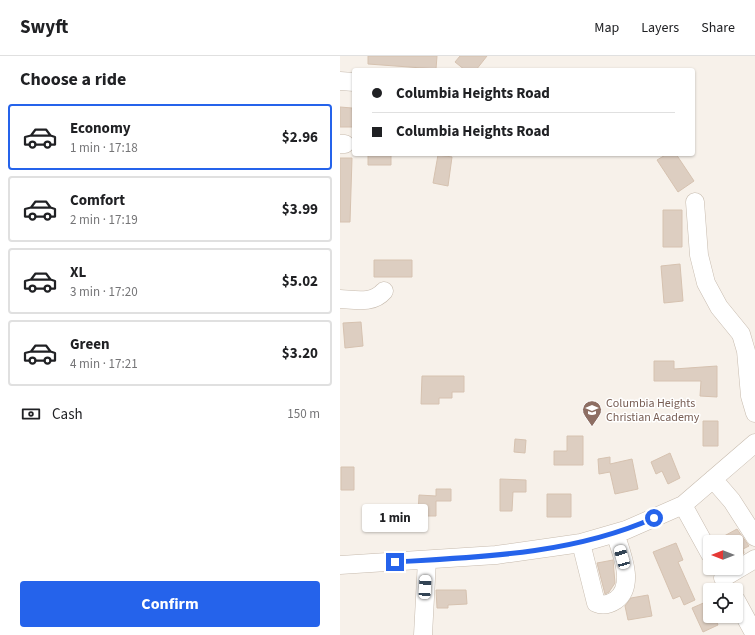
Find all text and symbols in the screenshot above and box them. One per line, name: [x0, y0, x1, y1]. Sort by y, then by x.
text: Swyft: [20, 14, 68, 41]
text: Map: [594, 18, 619, 38]
text: Layers: [641, 18, 679, 38]
text: Share: [701, 18, 735, 38]
text: Choose a ride: [20, 67, 126, 92]
text: Columbia Heights Road: [396, 83, 550, 104]
text: Economy: [70, 118, 131, 139]
icon: car: [22, 119, 58, 155]
text: Columbia Heights Road: [396, 121, 550, 142]
text: $2.96: [282, 127, 318, 148]
text: 1 min · 17:18: [70, 139, 138, 157]
text: Comfort: [70, 190, 125, 211]
icon: car: [22, 191, 58, 227]
text: $3.99: [282, 199, 318, 220]
text: 2 min · 17:19: [70, 211, 138, 229]
text: XL: [70, 262, 86, 283]
icon: car: [22, 263, 58, 299]
text: $5.02: [282, 271, 318, 292]
text: 3 min · 17:20: [70, 283, 138, 301]
text: Green: [70, 334, 110, 355]
icon: car: [22, 335, 58, 371]
text: $3.20: [282, 343, 318, 364]
text: 4 min · 17:21: [70, 355, 138, 373]
place label: Columbia Heights Christian Academy: [606, 395, 700, 426]
school or university icon: Columbia Heights Christian Academy: [581, 399, 603, 427]
icon: cash: [20, 403, 42, 425]
text: Cash: [52, 404, 83, 425]
text: 150 m: [287, 405, 320, 423]
callout: 1 min: [362, 504, 428, 532]
text: 1 min: [379, 509, 411, 527]
route start: [645, 509, 663, 527]
north arrow: [703, 535, 743, 575]
map controls: [703, 535, 743, 623]
car: [613, 544, 631, 570]
route end: [386, 553, 404, 571]
car: [418, 575, 432, 599]
button: Confirm: [20, 581, 320, 627]
button: locate: [703, 583, 743, 623]

